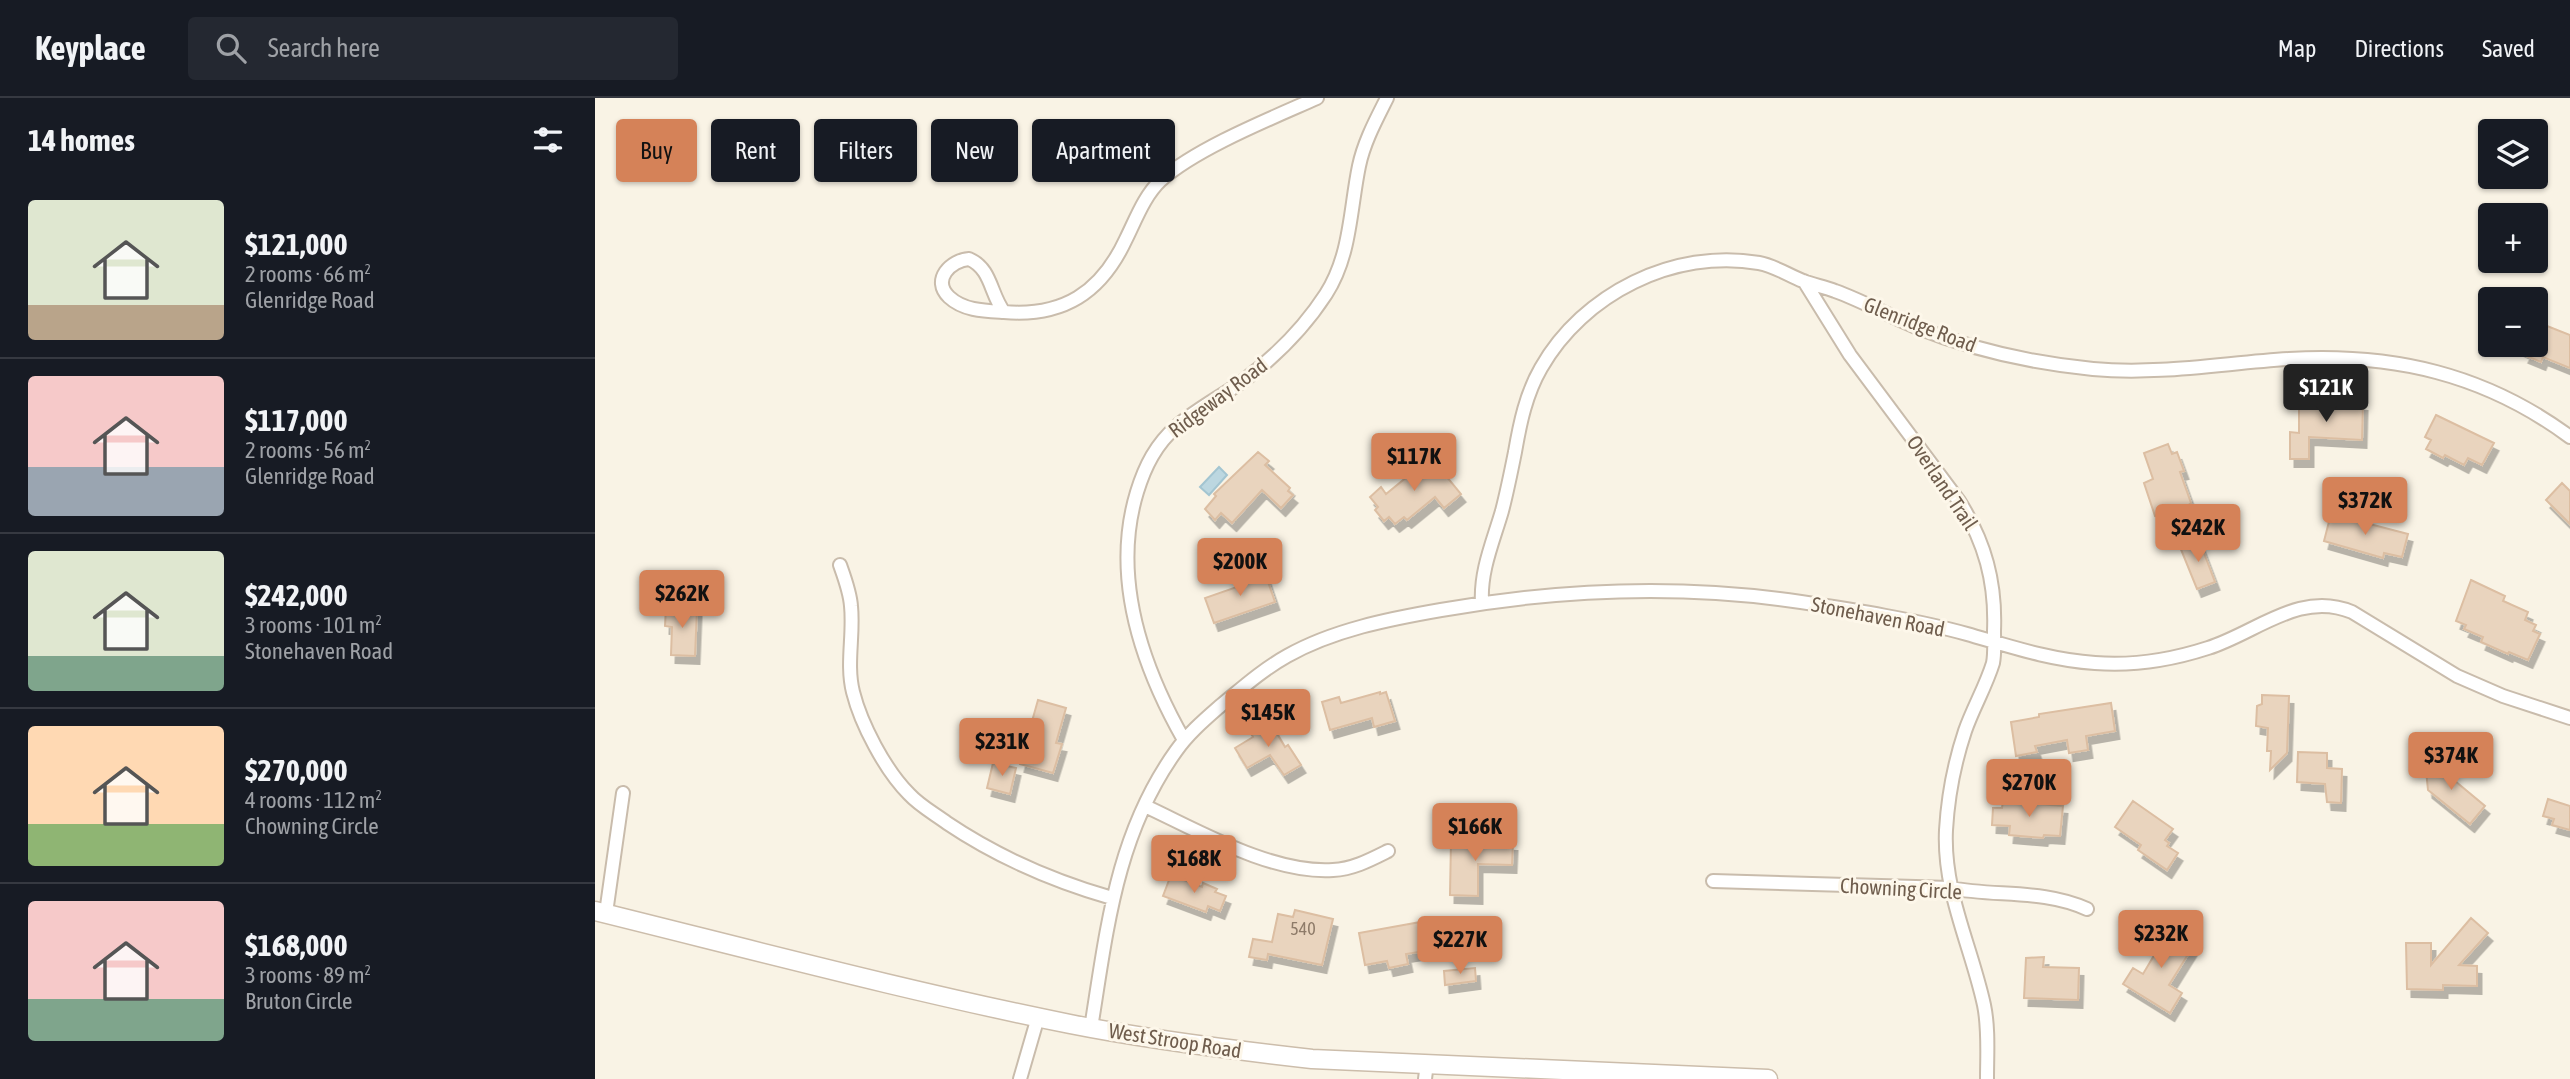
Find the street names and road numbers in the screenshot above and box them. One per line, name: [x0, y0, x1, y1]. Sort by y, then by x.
street label: Glenridge Road: [1861, 292, 1980, 356]
street label: Ridgeway Road: [1163, 352, 1271, 442]
street label: Overland Trail: [1902, 431, 1983, 535]
street label: Stonehaven Road: [1809, 591, 1947, 641]
street label: Chowning Circle: [1839, 873, 1963, 903]
street label: West Stroop Road: [1107, 1018, 1243, 1062]

